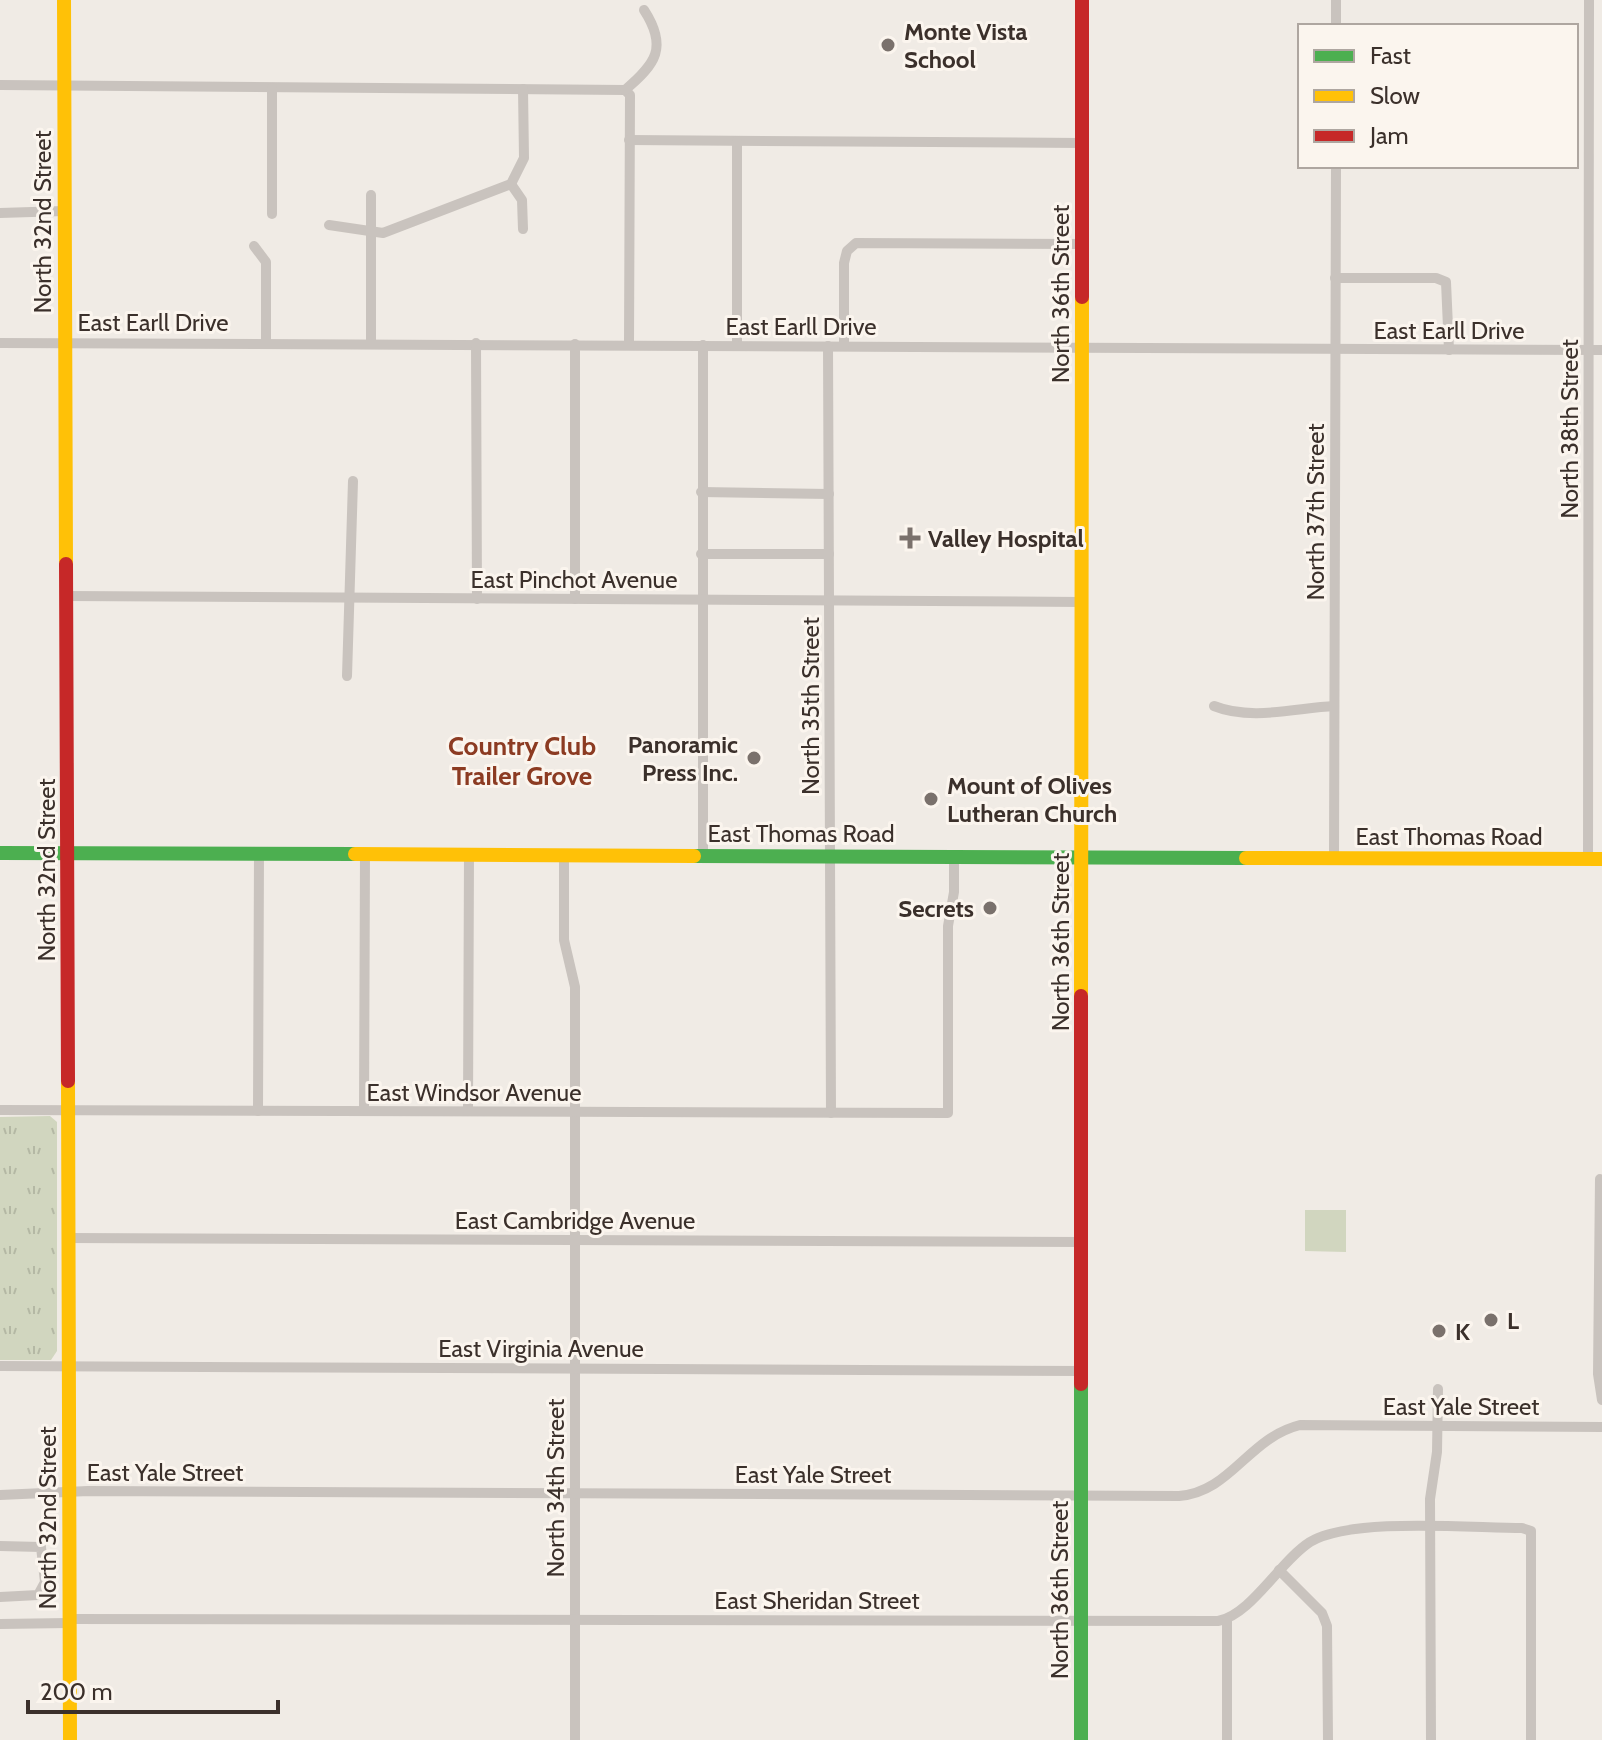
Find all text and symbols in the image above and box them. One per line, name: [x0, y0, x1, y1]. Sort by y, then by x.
place label: Monte Vista School: [904, 17, 1027, 74]
legend: [1298, 24, 1578, 168]
marker: Monte Vista School: [879, 36, 897, 54]
text: Fast: [1370, 41, 1411, 70]
text: Slow: [1370, 81, 1420, 110]
text: Jam: [1369, 121, 1408, 150]
street label: North 32nd Street: [28, 130, 57, 314]
street label: North 36th Street: [1046, 205, 1075, 383]
street label: East Earll Drive: [77, 308, 229, 337]
street label: East Earll Drive: [725, 312, 877, 341]
street label: East Earll Drive: [1373, 316, 1525, 345]
street label: North 38th Street: [1555, 339, 1584, 519]
street label: North 37th Street: [1301, 423, 1330, 601]
place label: Valley Hospital: [928, 524, 1084, 553]
marker: Valley Hospital: [899, 527, 921, 549]
street label: East Pinchot Avenue: [471, 565, 677, 594]
street label: North 35th Street: [796, 617, 825, 795]
district label: Country Club Trailer Grove: [448, 730, 596, 792]
place label: Panoramic Press Inc.: [628, 730, 738, 787]
marker: Panoramic Press Inc.: [745, 749, 763, 767]
place label: Mount of Olives Lutheran Church: [947, 771, 1117, 828]
street label: North 32nd Street: [32, 778, 61, 962]
marker: Mount of Olives Lutheran Church: [922, 790, 940, 808]
street label: East Thomas Road: [707, 819, 895, 848]
street label: East Thomas Road: [1355, 822, 1543, 851]
street label: North 36th Street: [1046, 853, 1075, 1031]
place label: Secrets: [898, 894, 974, 923]
marker: Secrets: [981, 899, 999, 917]
street label: East Windsor Avenue: [367, 1078, 581, 1107]
street label: East Cambridge Avenue: [455, 1206, 695, 1235]
place label: L: [1507, 1306, 1519, 1335]
marker: L: [1482, 1311, 1500, 1329]
place label: K: [1455, 1317, 1470, 1346]
marker: K: [1430, 1322, 1448, 1340]
street label: East Virginia Avenue: [438, 1334, 644, 1363]
street label: East Yale Street: [1383, 1392, 1539, 1421]
street label: North 34th Street: [541, 1399, 570, 1577]
street label: North 32nd Street: [33, 1426, 62, 1610]
street label: East Yale Street: [87, 1458, 243, 1487]
street label: East Yale Street: [735, 1460, 891, 1489]
street label: North 36th Street: [1045, 1501, 1074, 1679]
street label: East Sheridan Street: [714, 1586, 920, 1615]
scale bar: [28, 1664, 278, 1714]
text: 200 m: [40, 1677, 113, 1706]

